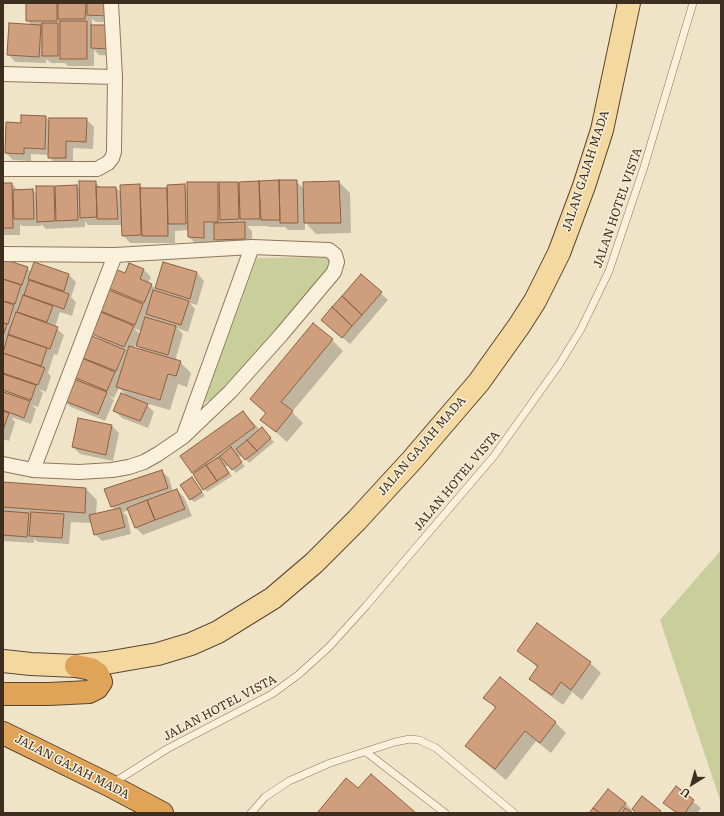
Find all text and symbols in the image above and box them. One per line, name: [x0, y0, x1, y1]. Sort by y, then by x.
street label: JALAN GAJAH MADA: [560, 108, 612, 234]
street label: JALAN HOTEL VISTA: [591, 146, 645, 270]
street label: JALAN GAJAH MADA: [375, 393, 469, 499]
street label: JALAN HOTEL VISTA: [411, 428, 503, 534]
street label: JALAN HOTEL VISTA: [161, 672, 279, 744]
street label: JALAN GAJAH MADA: [12, 732, 132, 802]
north arrow: [672, 764, 712, 804]
text: U: [677, 785, 693, 803]

